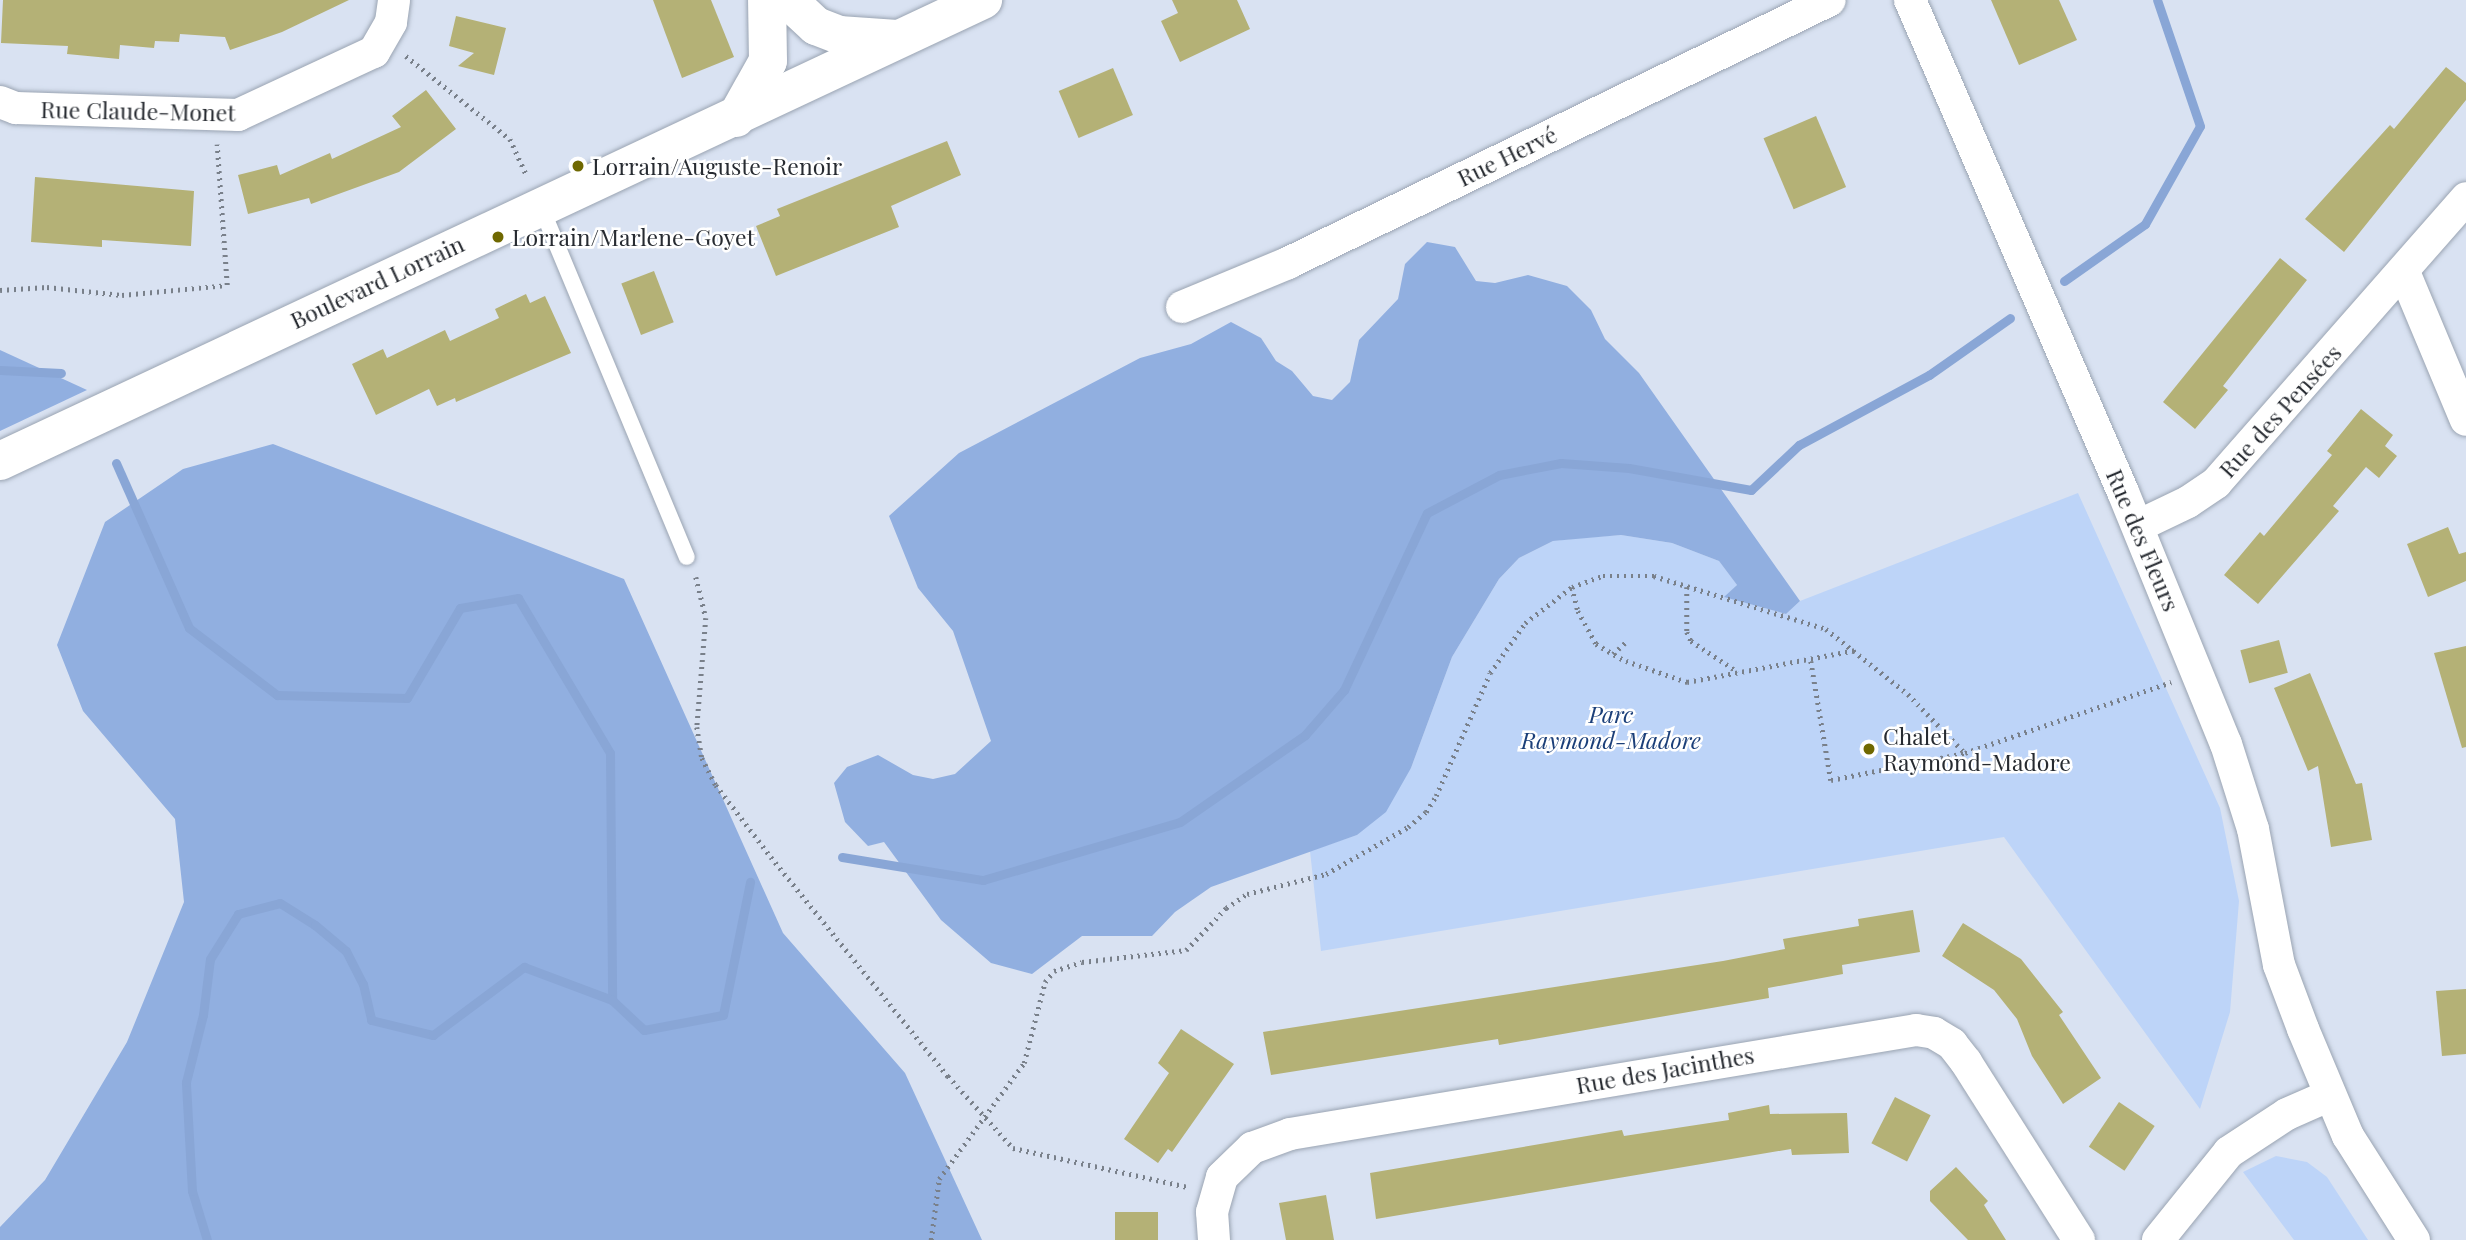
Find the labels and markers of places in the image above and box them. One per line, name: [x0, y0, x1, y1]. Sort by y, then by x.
place label: Lorrain/Auguste-Renoir: [592, 152, 842, 180]
marker: Lorrain/Auguste-Renoir: [570, 158, 586, 174]
place label: Lorrain/Marlene-Goyet: [512, 223, 755, 251]
marker: Lorrain/Marlene-Goyet: [490, 229, 506, 245]
place label: Chalet Raymond-Madore: [1883, 722, 2071, 776]
marker: Chalet Raymond-Madore: [1861, 741, 1877, 757]

